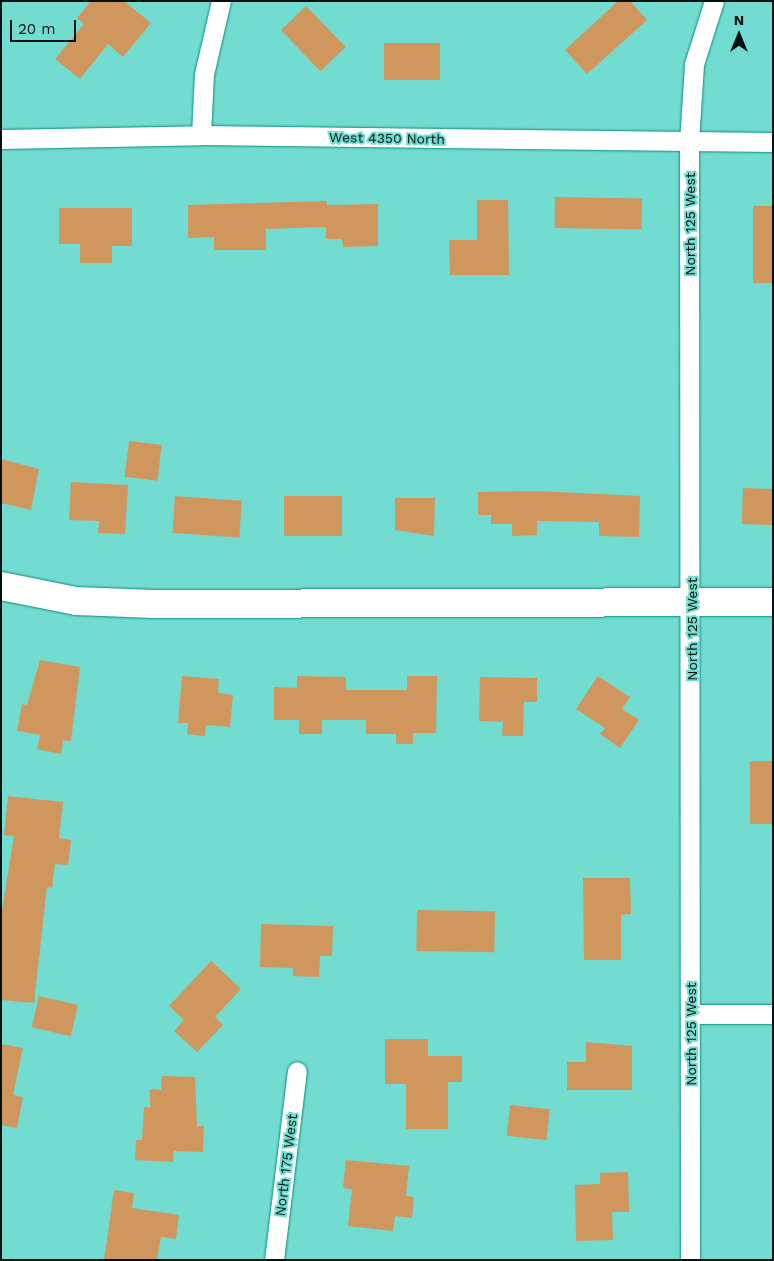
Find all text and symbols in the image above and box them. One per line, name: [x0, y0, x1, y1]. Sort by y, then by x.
scale bar: [12, 10, 79, 42]
north arrow: [714, 10, 764, 60]
text: N: [734, 12, 744, 28]
text: 20 m: [18, 20, 56, 38]
street label: West 4350 North: [329, 129, 445, 147]
street label: North 125 West: [682, 172, 698, 276]
street label: North 125 West: [684, 577, 700, 681]
street label: North 125 West: [683, 982, 699, 1086]
street label: North 175 West: [271, 1113, 301, 1217]

